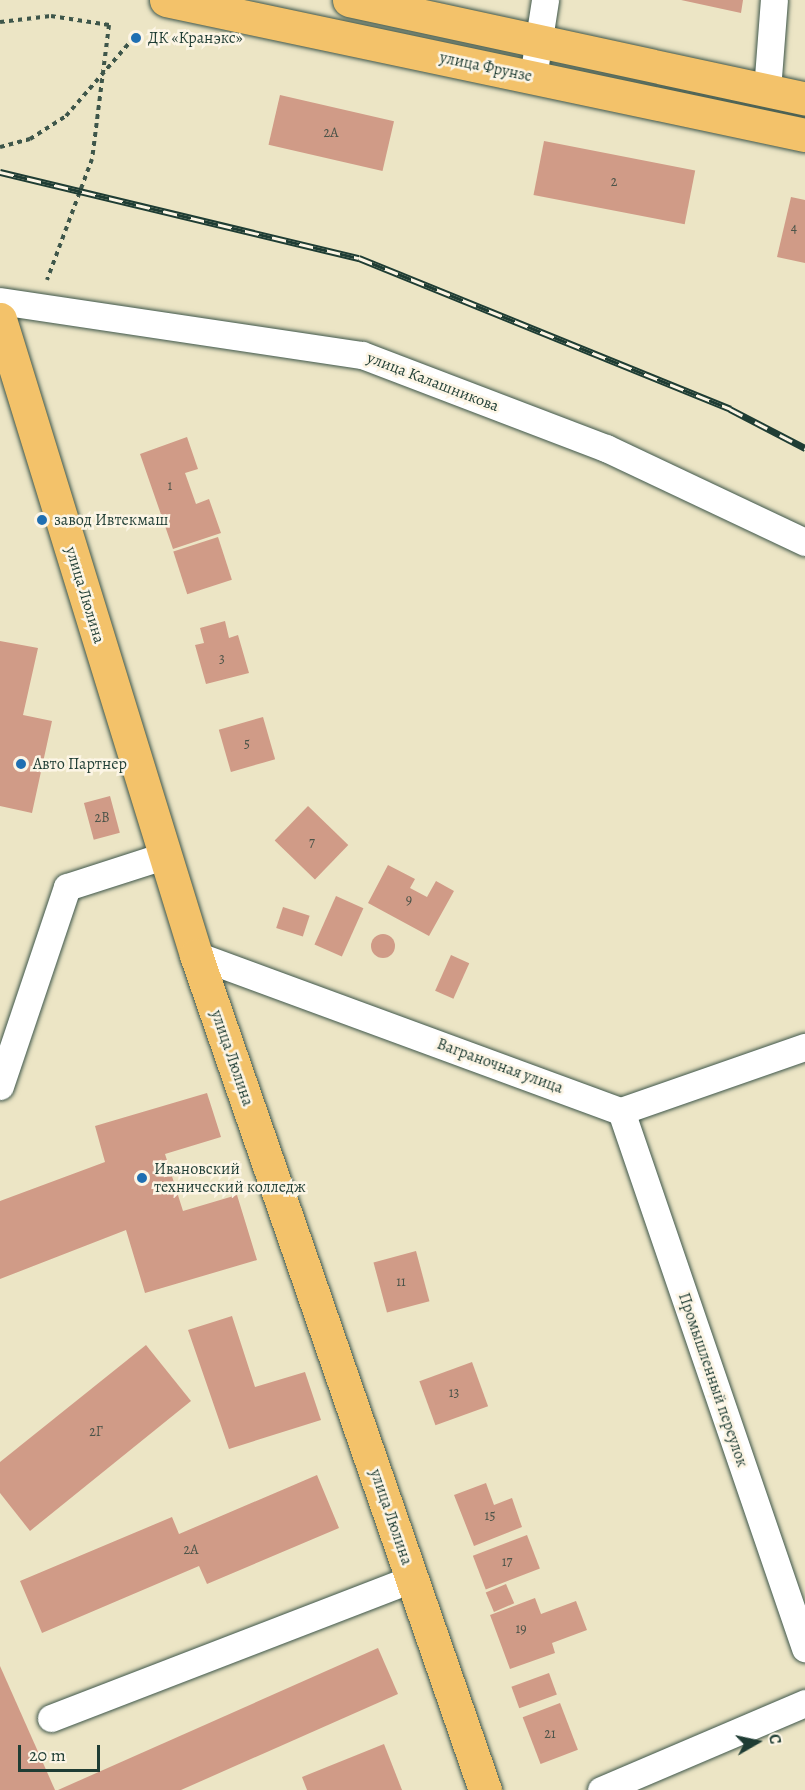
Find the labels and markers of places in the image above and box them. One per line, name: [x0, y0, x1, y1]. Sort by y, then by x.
place label: ДК «Кранэкс»: [148, 28, 242, 48]
marker: ДК «Кранэкс»: [129, 31, 143, 45]
place label: завод Ивтекмаш: [54, 510, 168, 530]
marker: завод Ивтекмаш: [35, 513, 49, 527]
place label: Авто Партнер: [33, 754, 127, 774]
marker: Авто Партнер: [14, 757, 28, 771]
place label: Ивановский технический колледж: [154, 1159, 306, 1197]
marker: Ивановский технический колледж: [135, 1171, 149, 1185]

